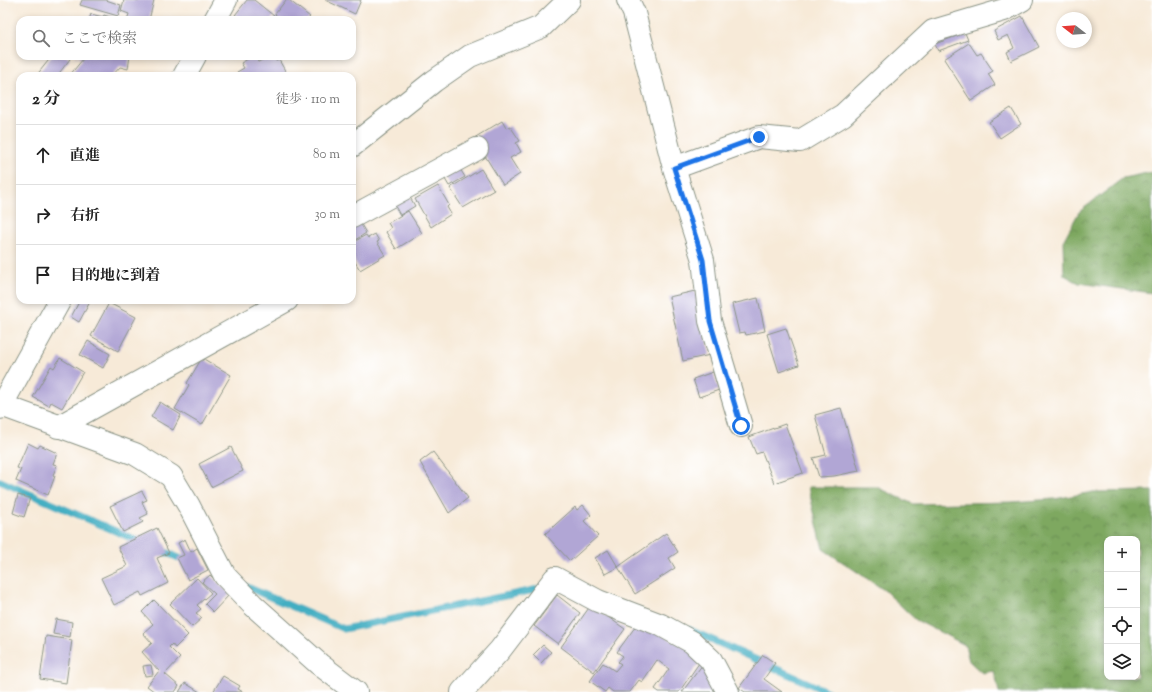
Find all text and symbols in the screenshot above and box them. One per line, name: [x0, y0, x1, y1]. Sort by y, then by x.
north arrow: [1056, 12, 1092, 48]
search box: [16, 16, 356, 60]
icon: search: [30, 27, 52, 49]
text: ここで検索: [62, 29, 137, 50]
text: 2 分: [32, 88, 61, 112]
text: 徒歩 · 110 m: [276, 91, 340, 109]
route end: [750, 128, 768, 146]
icon: ahead: [32, 144, 54, 166]
text: 直進: [70, 146, 100, 167]
text: 80 m: [313, 146, 340, 164]
icon: right: [32, 204, 54, 226]
text: 右折: [70, 206, 100, 227]
text: 30 m: [314, 206, 340, 224]
icon: arrive: [32, 264, 54, 286]
text: 目的地に到着: [70, 266, 160, 287]
route start: [732, 417, 750, 435]
map controls: [1104, 536, 1140, 680]
button: +: [1104, 536, 1140, 572]
button: −: [1104, 572, 1140, 608]
button: locate: [1104, 608, 1140, 644]
button: layers: [1104, 644, 1140, 680]

